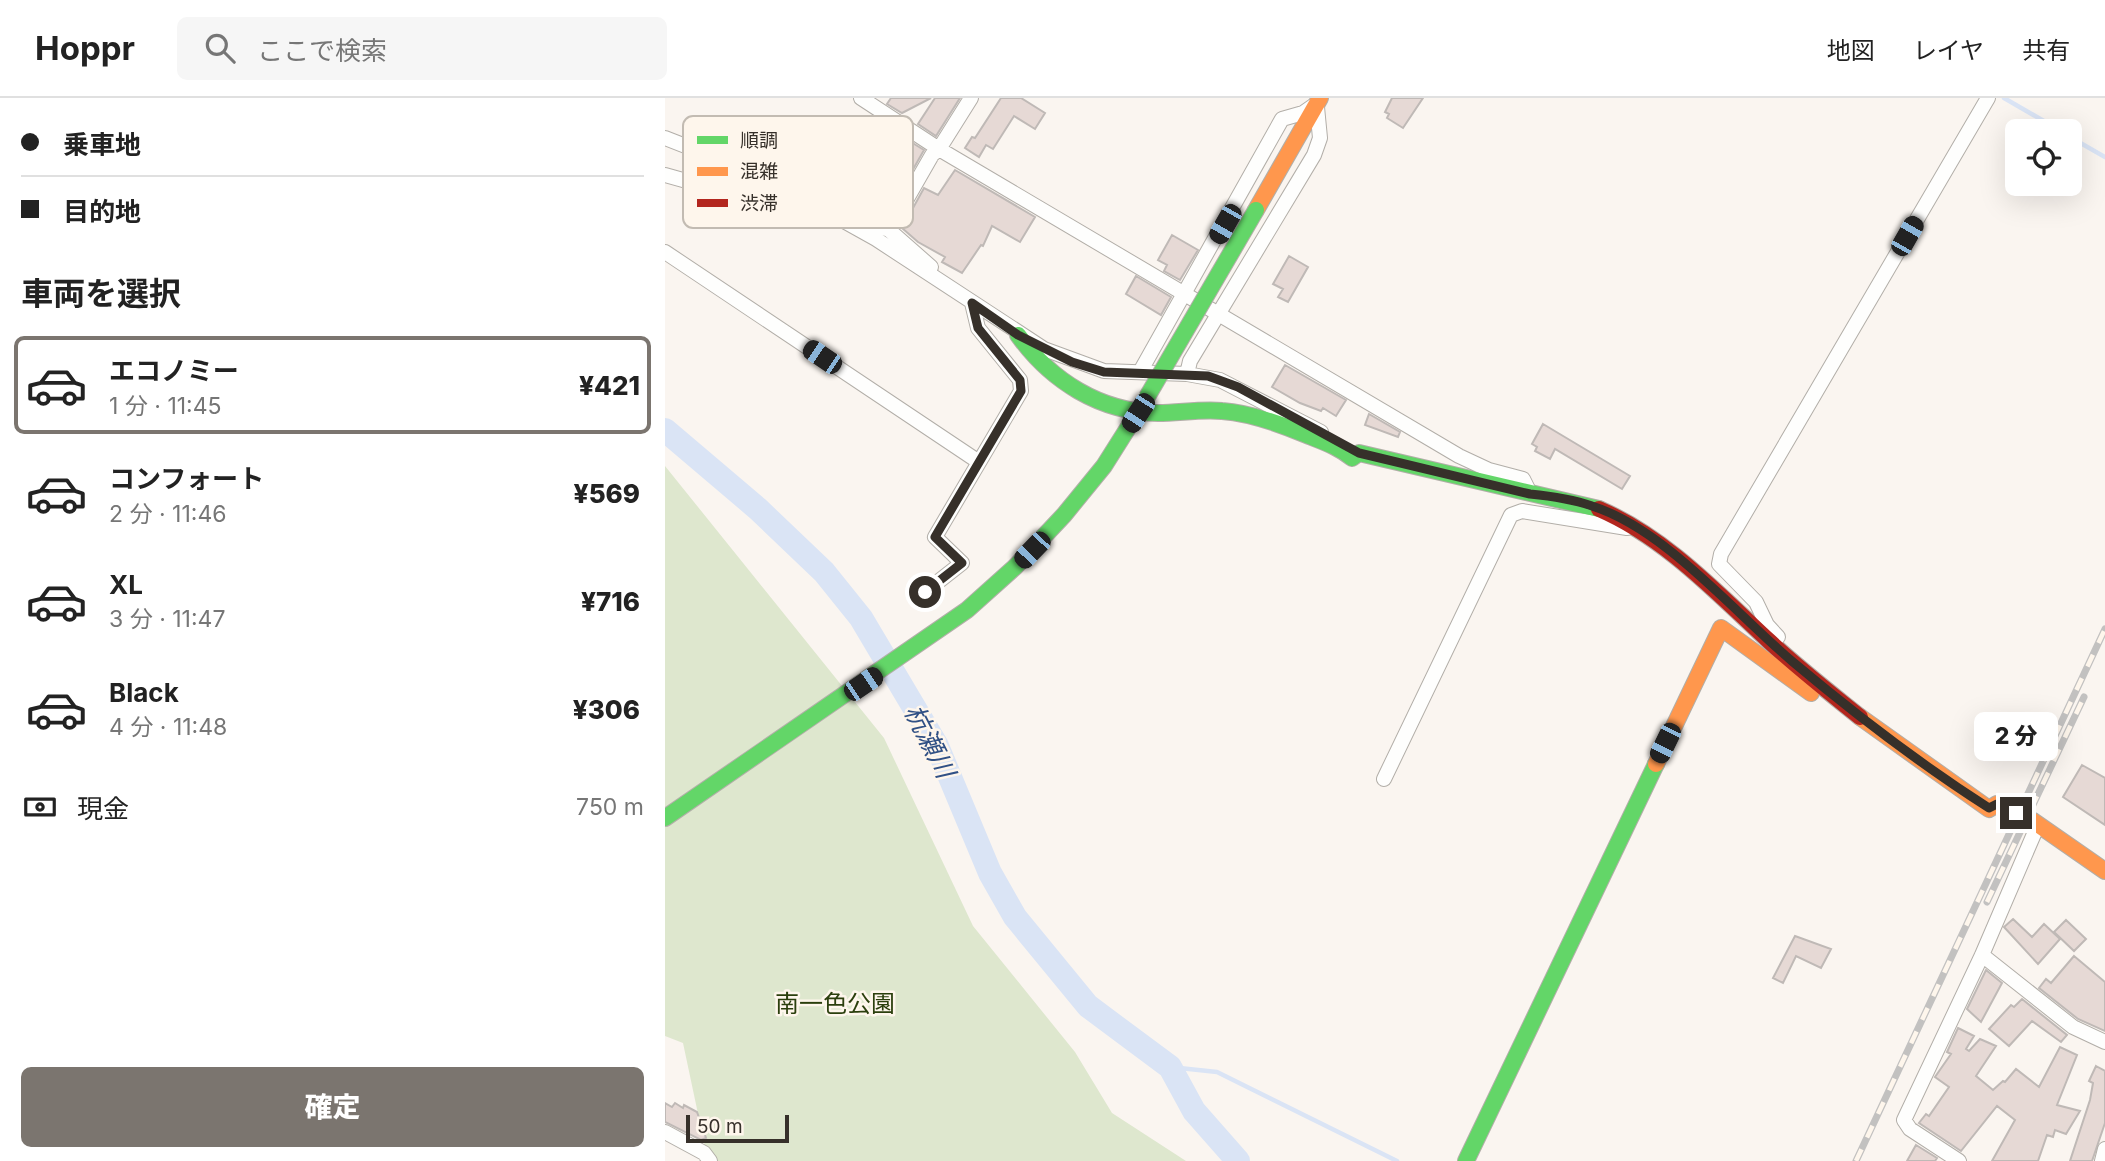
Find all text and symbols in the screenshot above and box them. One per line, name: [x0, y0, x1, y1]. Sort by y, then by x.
search box: [177, 17, 667, 80]
text: Hoppr: [35, 28, 135, 68]
icon: search: [201, 29, 239, 67]
text: ここで検索: [257, 35, 387, 66]
text: 地図: [1827, 36, 1875, 65]
text: レイヤ: [1913, 36, 1984, 65]
text: 共有: [2022, 36, 2070, 65]
legend: [683, 116, 913, 228]
map controls: [2005, 119, 2082, 196]
button: locate: [2005, 119, 2082, 196]
text: 乗車地: [63, 129, 141, 160]
text: 順調: [740, 129, 778, 152]
text: 混雑: [740, 160, 778, 183]
text: 渋滞: [740, 192, 778, 215]
text: 目的地: [63, 196, 141, 227]
car: [1206, 201, 1245, 247]
car: [1888, 213, 1927, 259]
text: 車両を選択: [21, 274, 181, 313]
car: [799, 337, 846, 377]
icon: car: [25, 354, 88, 417]
text: エコノミー: [109, 355, 239, 386]
text: ¥421: [579, 370, 640, 401]
car: [1118, 390, 1159, 436]
text: 1 分 · 11:45: [109, 392, 222, 420]
icon: car: [25, 462, 88, 525]
text: コンフォート: [109, 463, 264, 494]
text: ¥569: [574, 478, 640, 509]
text: 2 分 · 11:46: [109, 500, 227, 528]
car: [1010, 528, 1055, 572]
text: XL: [109, 569, 143, 600]
icon: car: [25, 570, 88, 633]
route start: [909, 576, 941, 608]
text: ¥716: [581, 586, 640, 617]
text: 3 分 · 11:47: [109, 605, 225, 633]
car: [840, 664, 887, 704]
text: Black: [109, 677, 179, 708]
icon: car: [25, 678, 88, 741]
text: ¥306: [573, 694, 640, 725]
water label: 杭瀬川: [898, 699, 963, 785]
callout: 2 分: [1974, 712, 2058, 760]
text: 4 分 · 11:48: [109, 713, 227, 741]
car: [1647, 720, 1684, 766]
text: 2 分: [1995, 722, 2037, 750]
icon: cash: [21, 788, 59, 826]
text: 現金: [77, 793, 129, 824]
text: 750 m: [576, 793, 644, 821]
route end: [2000, 797, 2032, 829]
park label: 南一色公園: [775, 989, 895, 1018]
button: 確定: [21, 1067, 644, 1147]
scale bar: [686, 1112, 789, 1144]
text: 50 m: [697, 1115, 743, 1138]

